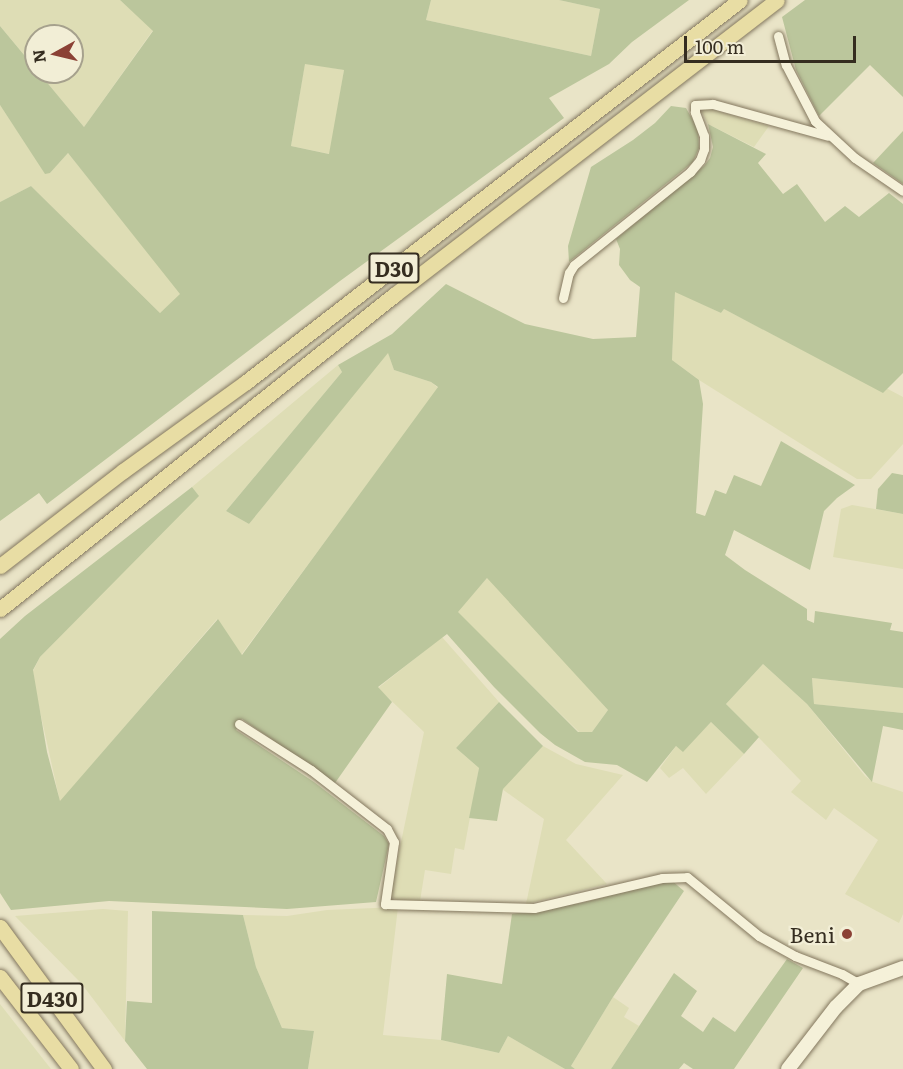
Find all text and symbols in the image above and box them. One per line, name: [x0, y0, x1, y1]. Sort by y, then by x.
north arrow: [24, 24, 84, 84]
scale bar: [687, 24, 860, 62]
text: 100 m: [695, 33, 744, 60]
text: N: [25, 48, 51, 65]
road number: D30: [367, 251, 421, 285]
place label: Beni: [790, 921, 835, 947]
marker: Beni: [840, 927, 854, 941]
road number: D430: [19, 981, 85, 1015]

